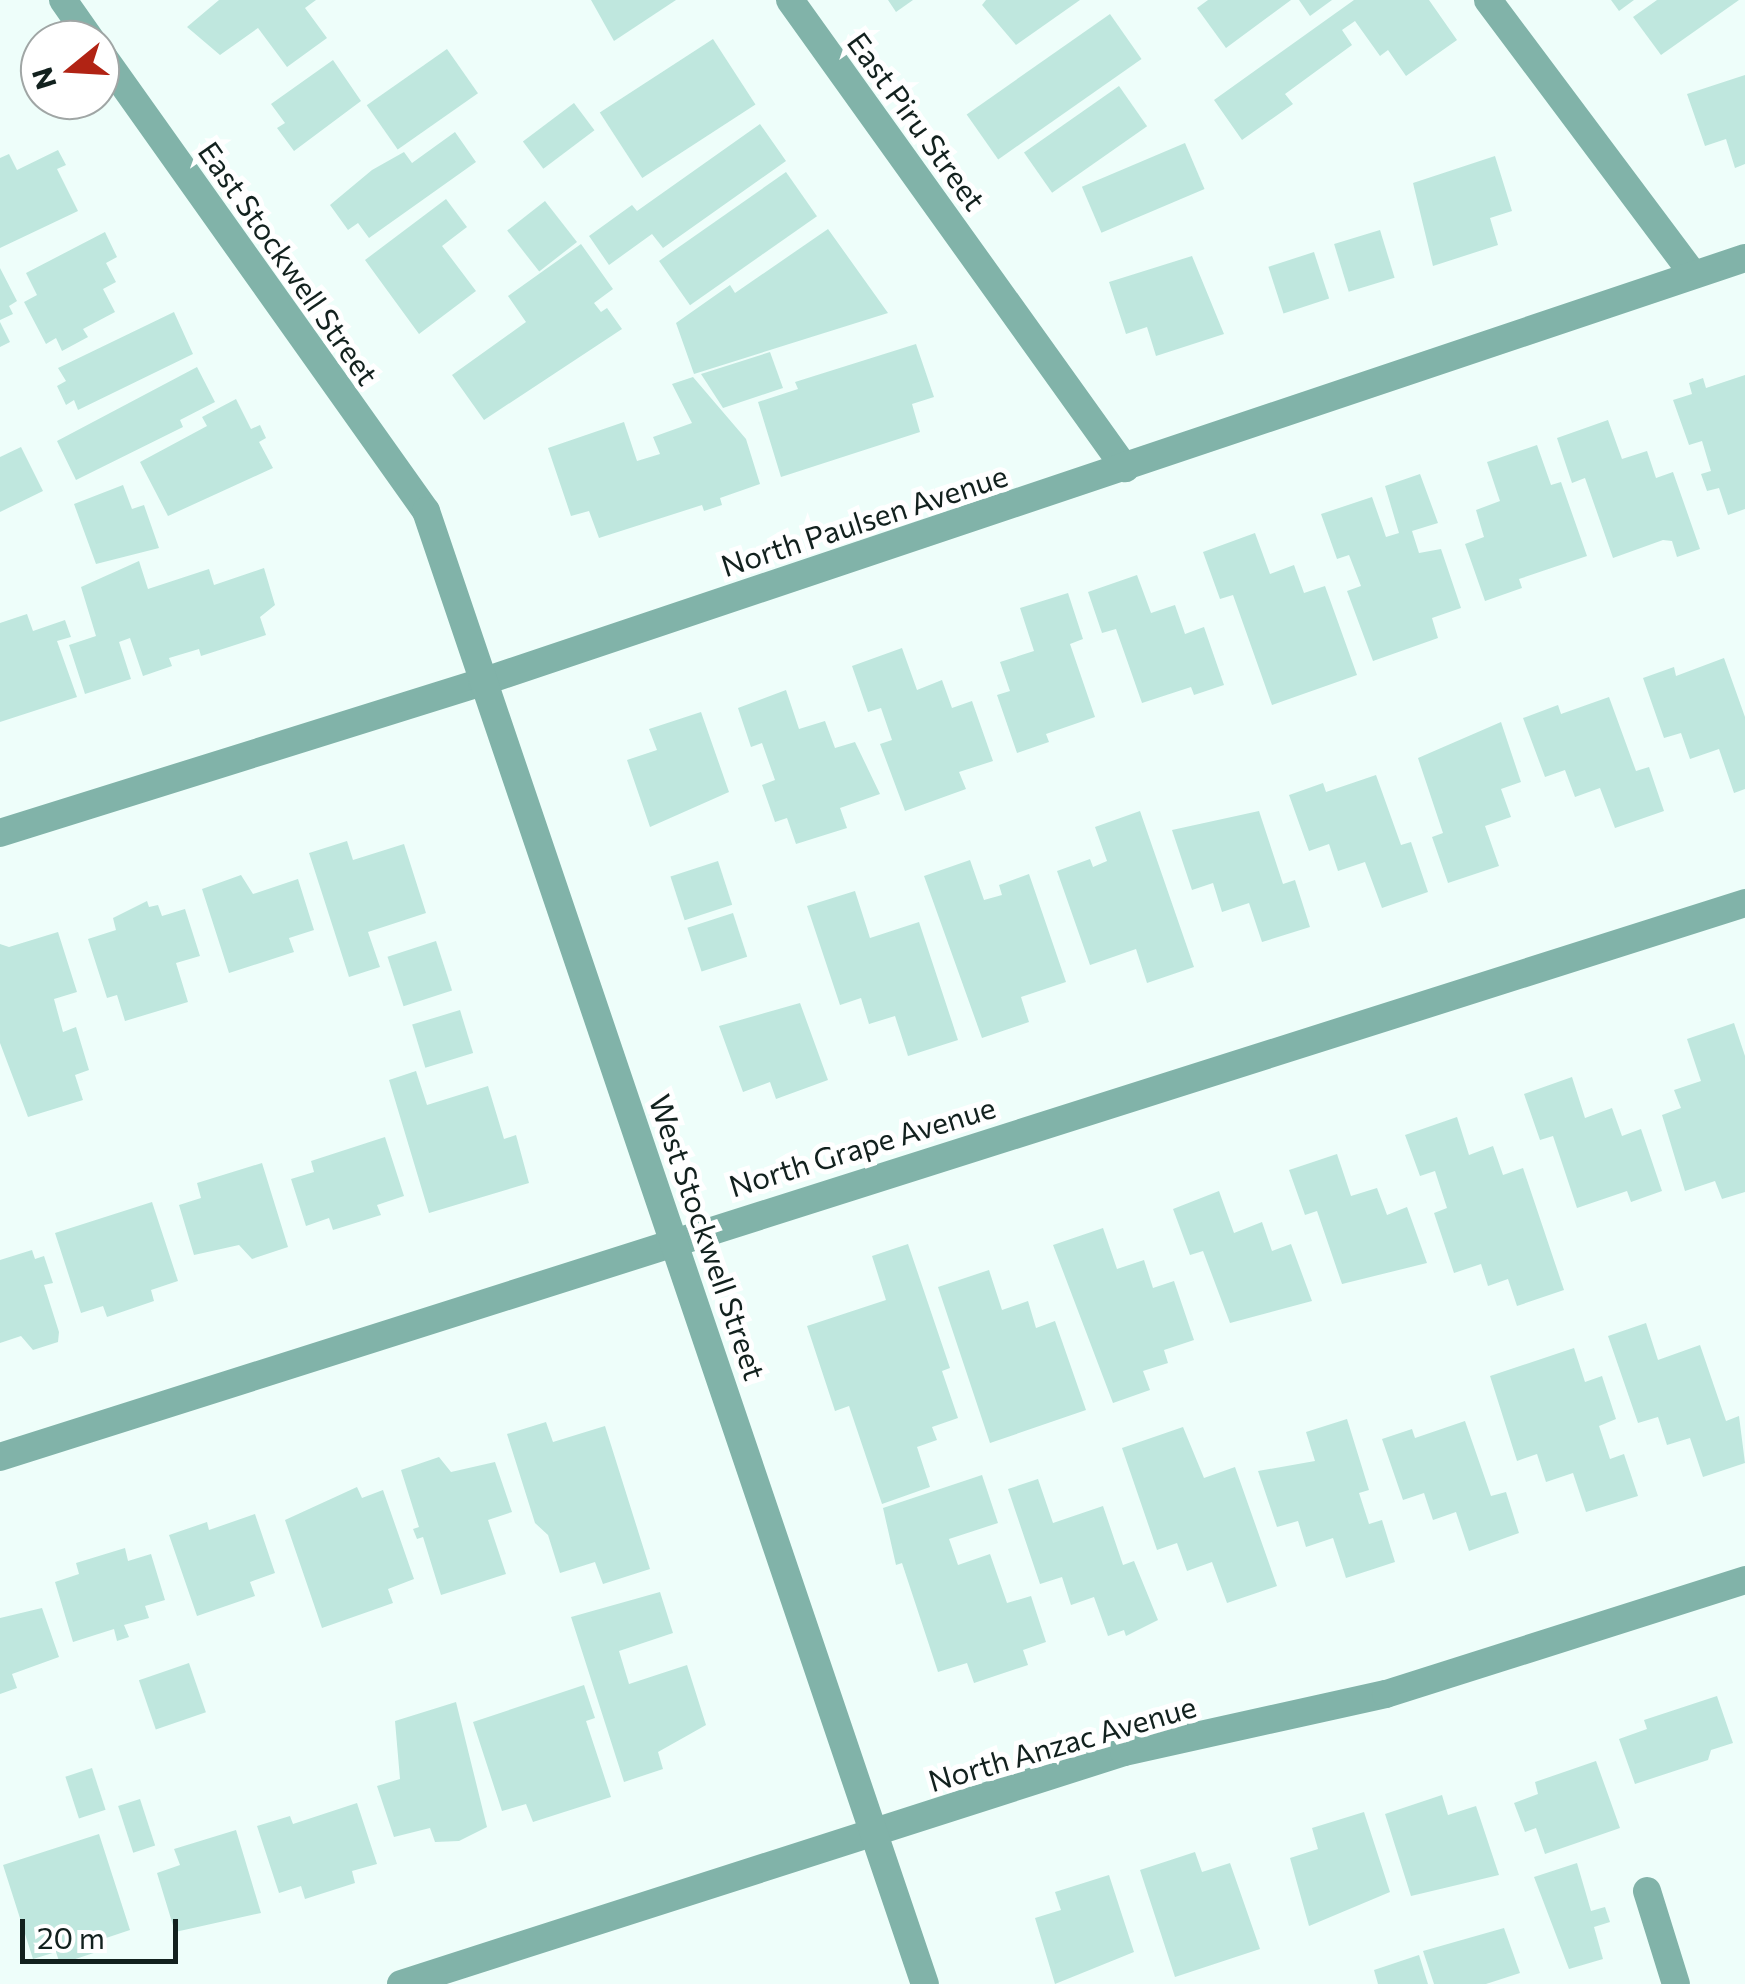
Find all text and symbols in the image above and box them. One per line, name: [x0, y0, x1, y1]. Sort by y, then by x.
north arrow: [20, 20, 120, 120]
street label: East Piru Street: [840, 25, 994, 217]
text: N: [24, 63, 63, 94]
street label: East Stockwell Street: [191, 134, 387, 392]
street label: North Paulsen Avenue: [716, 457, 1012, 583]
street label: North Grape Avenue: [725, 1088, 999, 1204]
street label: West Stockwell Street: [642, 1090, 774, 1384]
street label: North Anzac Avenue: [924, 1688, 1200, 1798]
scale bar: [25, 1899, 182, 1961]
text: 20 m: [37, 1918, 105, 1955]

